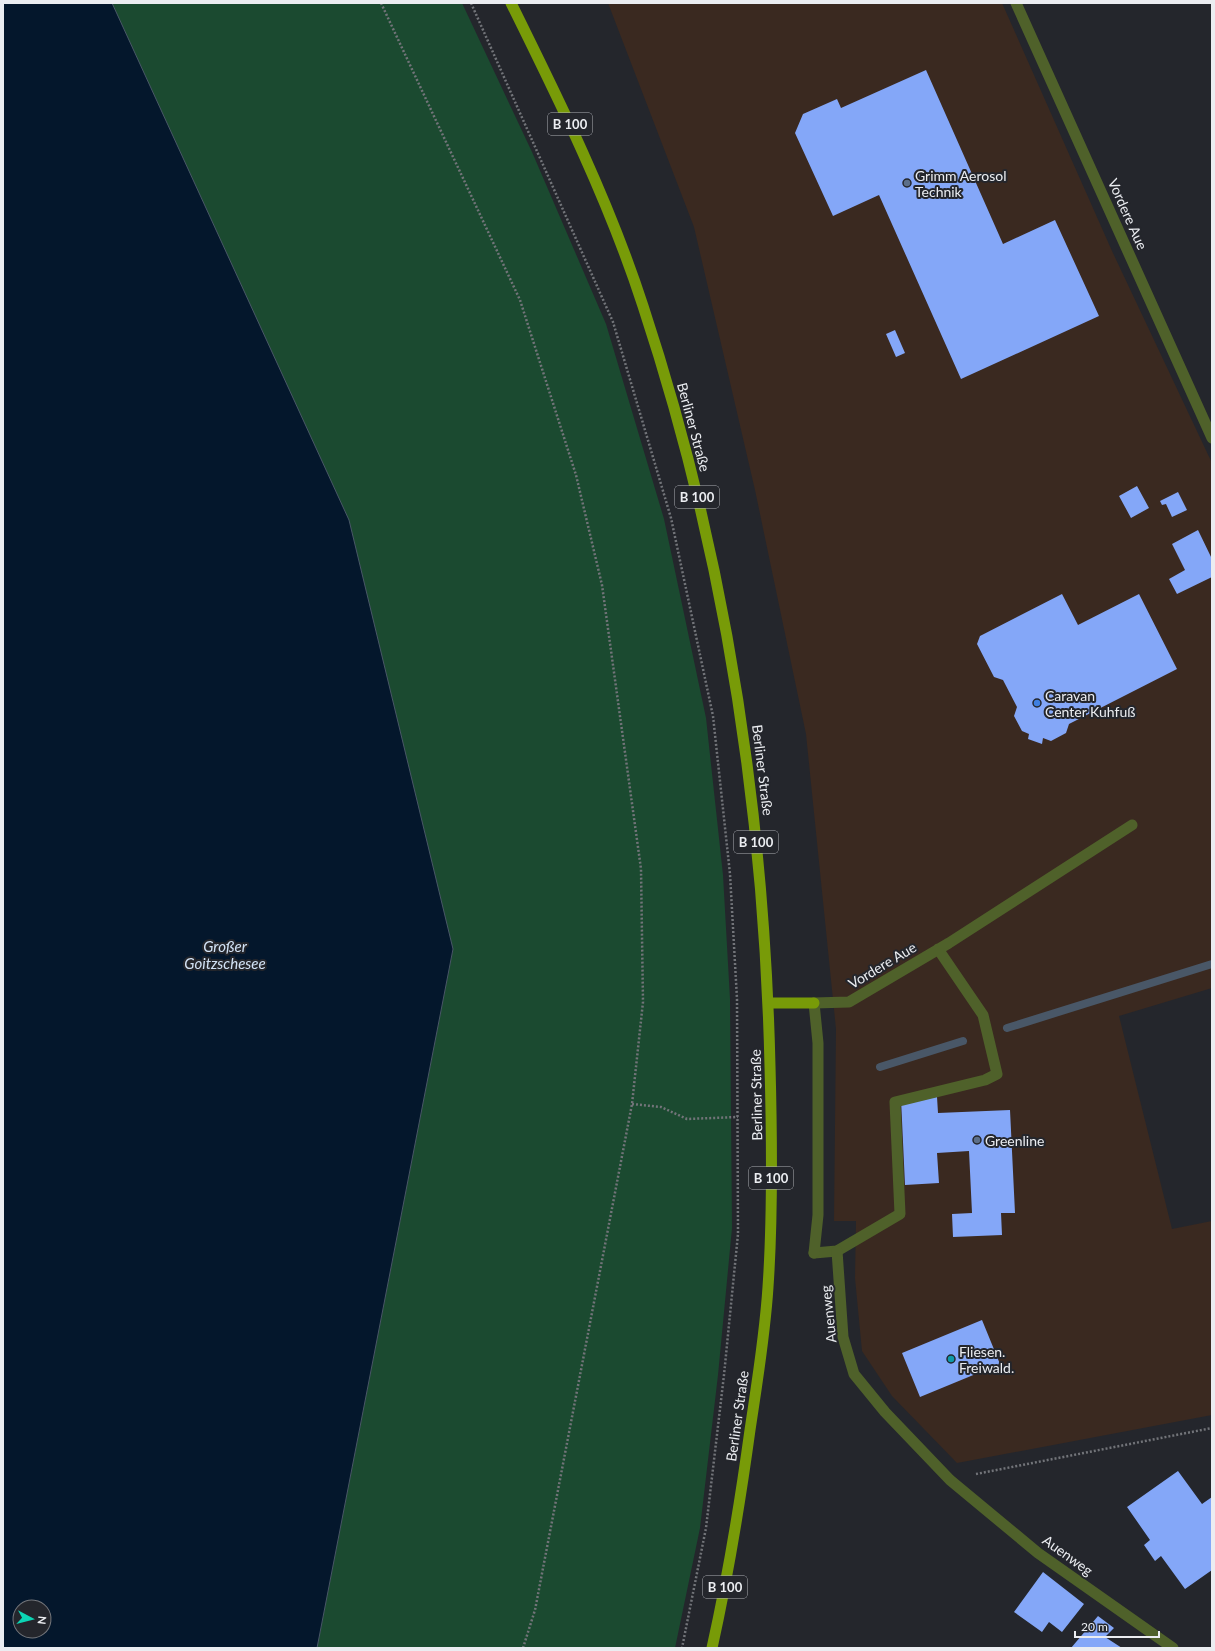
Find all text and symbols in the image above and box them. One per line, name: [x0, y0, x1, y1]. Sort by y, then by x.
road number: B 100: [548, 113, 592, 135]
place label: Grimm Aerosol Technik: [915, 167, 1006, 200]
street label: Vordere Aue: [1105, 176, 1151, 252]
marker: Grimm Aerosol Technik: [902, 178, 912, 188]
street label: Berliner Straße: [674, 381, 714, 473]
road number: B 100: [675, 486, 719, 508]
place label: Caravan Center Kuhfuß: [1045, 687, 1135, 720]
marker: Caravan Center Kuhfuß: [1032, 698, 1042, 708]
street label: Berliner Straße: [749, 724, 777, 816]
road number: B 100: [734, 831, 778, 853]
water label: Großer Goitzschesee: [184, 937, 266, 972]
street label: Vordere Aue: [845, 938, 919, 992]
street label: Berliner Straße: [747, 1049, 765, 1141]
place label: Greenline: [985, 1132, 1044, 1149]
marker: Greenline: [972, 1135, 982, 1145]
road number: B 100: [749, 1167, 793, 1189]
street label: Auenweg: [817, 1284, 839, 1344]
place label: Fliesen. Freiwald.: [959, 1343, 1014, 1376]
marker: Fliesen. Freiwald.: [946, 1354, 956, 1364]
street label: Berliner Straße: [722, 1370, 752, 1462]
street label: Auenweg: [1040, 1531, 1096, 1579]
road number: B 100: [703, 1576, 747, 1598]
north arrow: [12, 1599, 52, 1639]
scale bar: [1075, 1613, 1159, 1639]
text: N: [35, 1615, 49, 1625]
text: 20 m: [1081, 1619, 1108, 1634]

